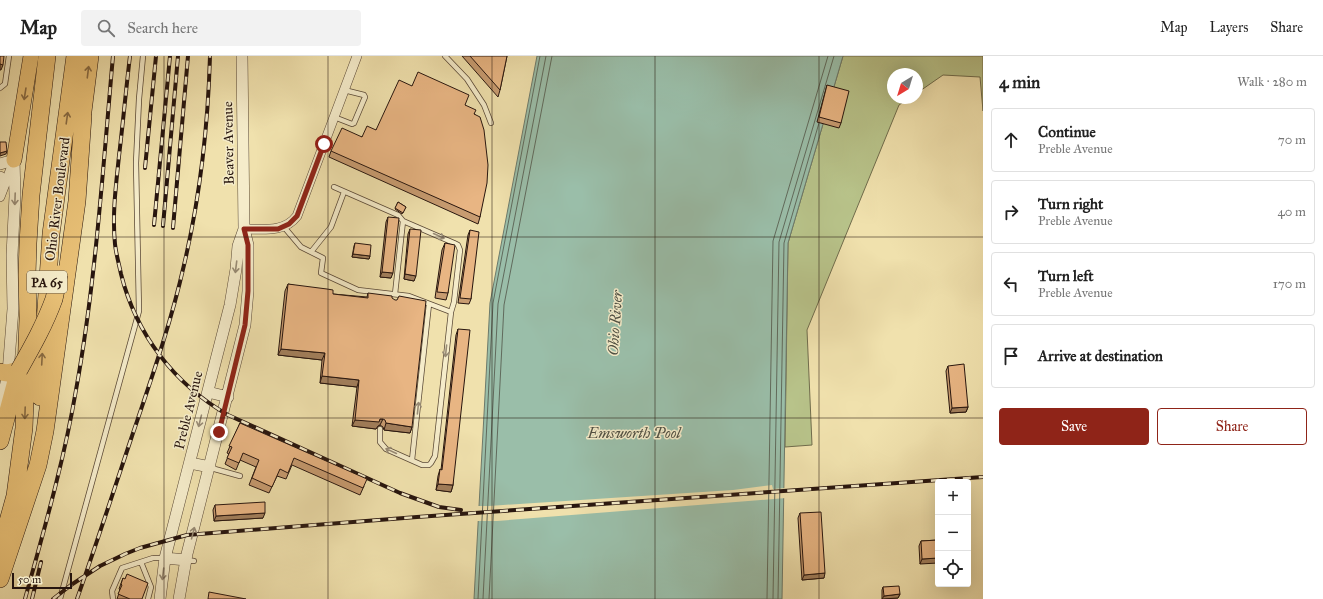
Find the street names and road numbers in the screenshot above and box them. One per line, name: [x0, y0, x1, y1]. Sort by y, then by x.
street label: Beaver Avenue: [219, 101, 238, 185]
street label: Ohio River Boulevard: [41, 136, 74, 262]
road number: PA 65: [27, 271, 67, 293]
street label: Preble Avenue: [171, 369, 206, 451]

